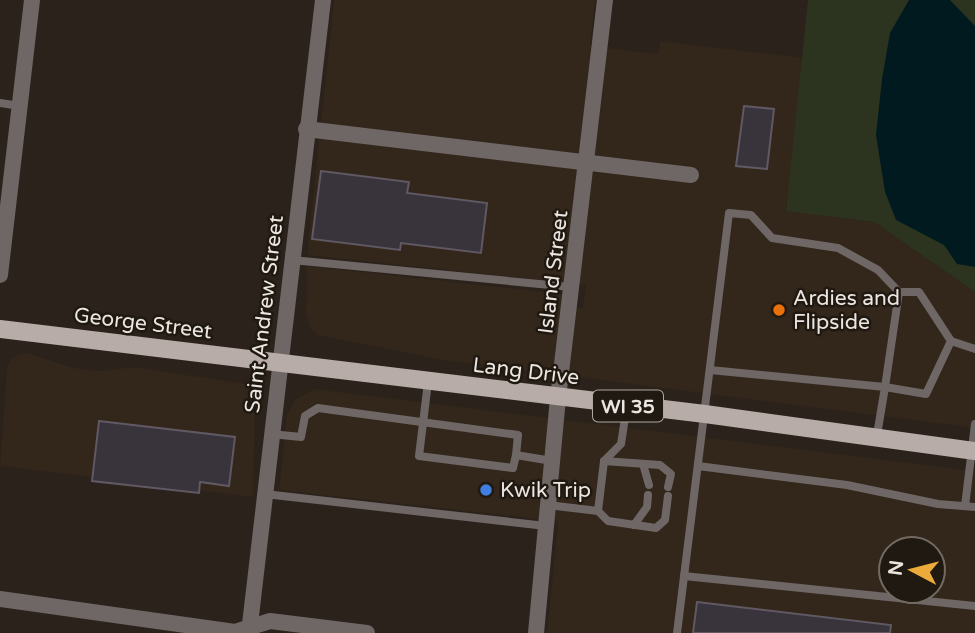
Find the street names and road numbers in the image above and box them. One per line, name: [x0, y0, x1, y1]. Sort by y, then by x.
street label: Island Street: [534, 209, 573, 335]
street label: Saint Andrew Street: [240, 214, 289, 414]
street label: George Street: [72, 303, 213, 344]
street label: Lang Drive: [471, 353, 581, 390]
road number: WI 35: [593, 390, 663, 422]

